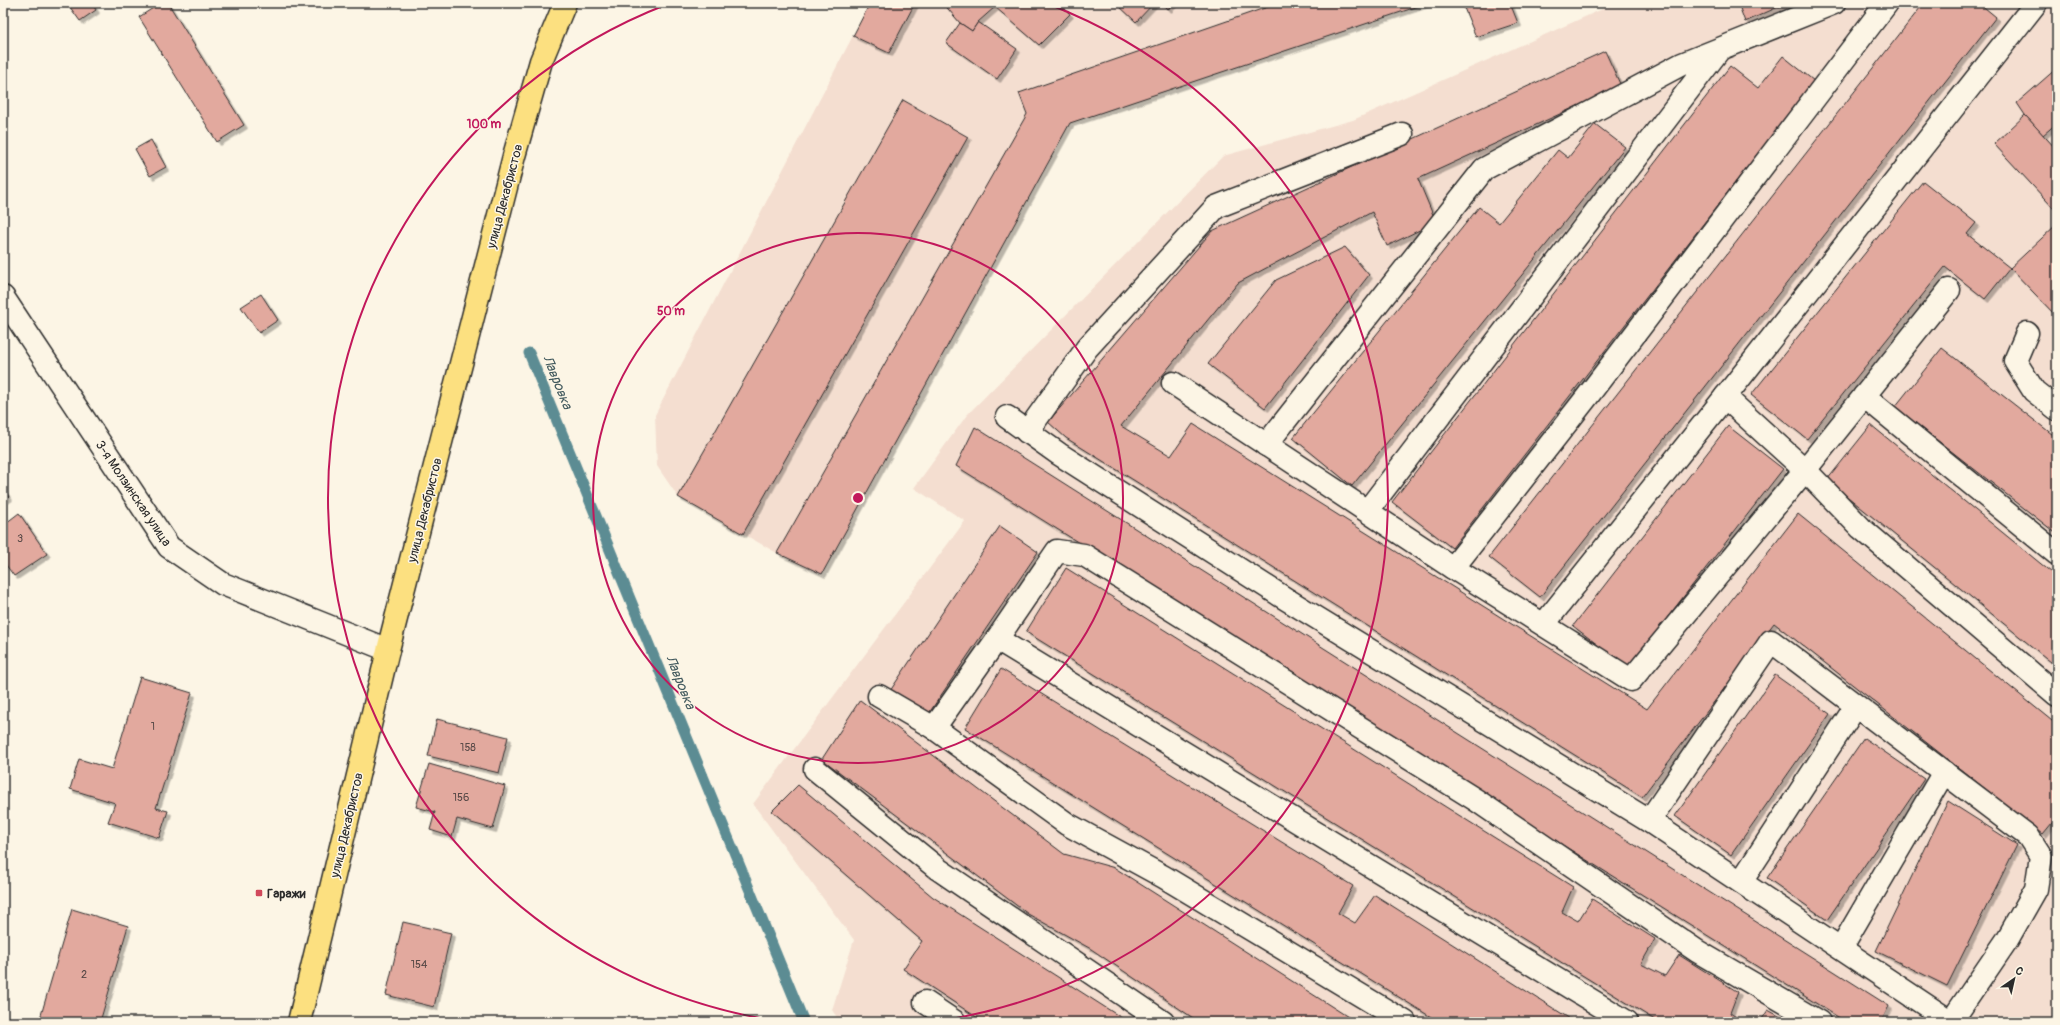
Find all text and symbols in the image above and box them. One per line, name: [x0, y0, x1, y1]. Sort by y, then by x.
text: 100 m: [467, 117, 502, 132]
street label: улица Декабристов: [483, 142, 527, 251]
text: 50 m: [657, 304, 685, 319]
water label: Лавровка: [539, 353, 577, 413]
street label: 3-я Молзинская улица: [92, 438, 175, 549]
street label: улица Декабристов: [404, 456, 446, 565]
centre of rings: [851, 491, 865, 505]
house number: 3: [17, 532, 23, 545]
water label: Лавровка: [662, 653, 700, 713]
house number: 1: [151, 720, 155, 733]
house number: 158: [460, 741, 476, 754]
street label: улица Декабристов: [327, 771, 367, 880]
house number: 156: [453, 791, 469, 804]
place label: Гаражи: [267, 886, 306, 902]
marker: Гаражи: [254, 888, 264, 898]
house number: 154: [411, 958, 428, 971]
north arrow: [1994, 959, 2034, 999]
text: С: [2013, 964, 2026, 979]
house number: 2: [81, 968, 87, 981]

